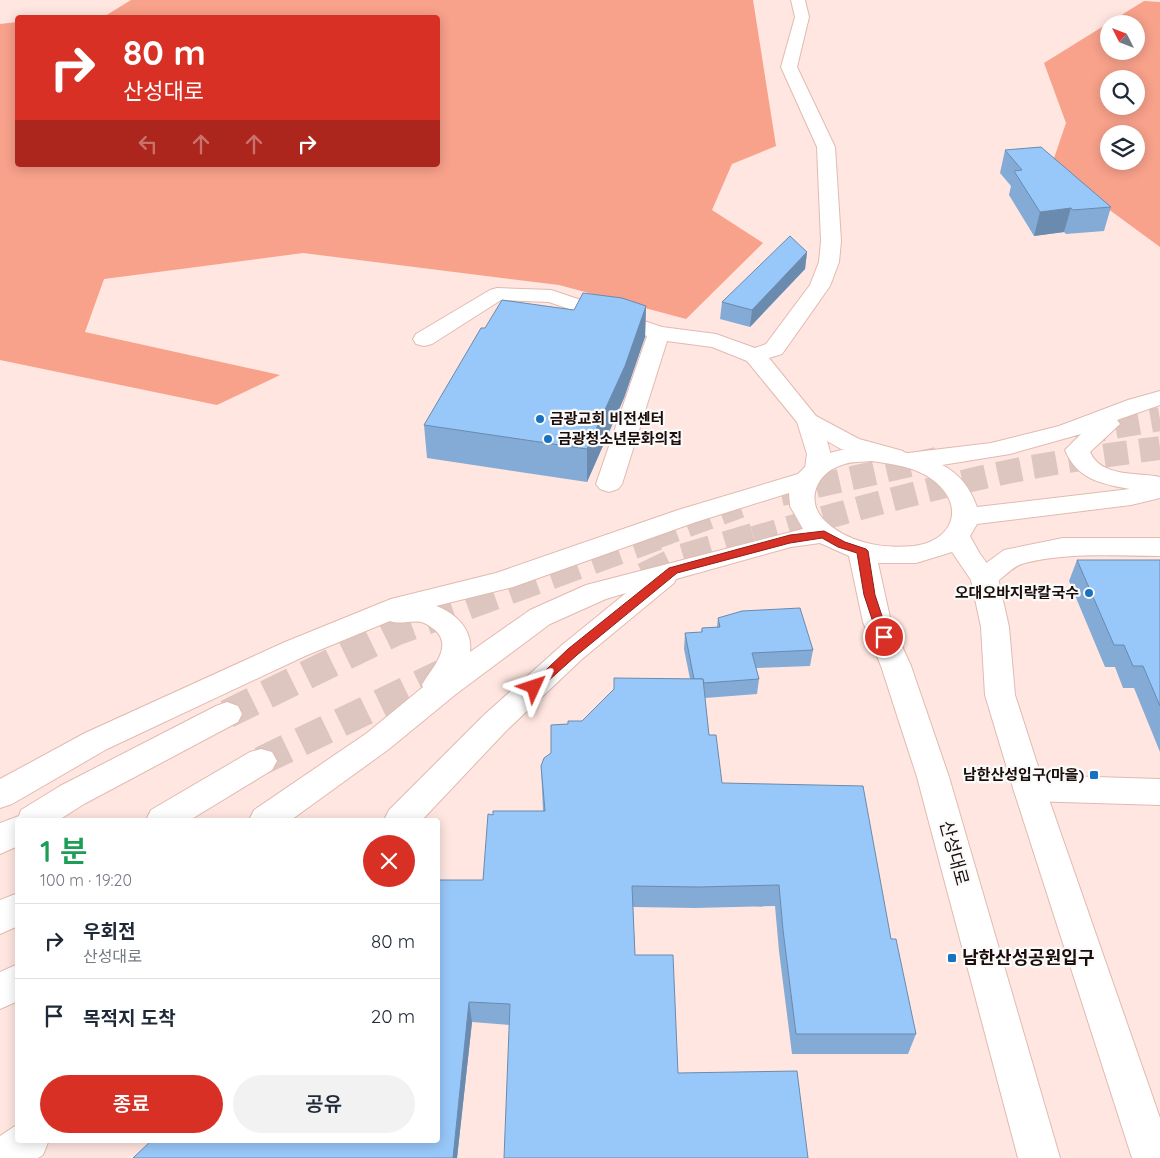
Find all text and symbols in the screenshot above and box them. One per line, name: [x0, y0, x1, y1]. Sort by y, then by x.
north arrow: [1100, 15, 1145, 60]
map controls: [1100, 15, 1145, 170]
text: 80 m: [123, 30, 206, 74]
icon: right: [40, 35, 105, 100]
button: search: [1100, 70, 1145, 115]
text: 산성대로: [123, 77, 204, 105]
button: layers: [1100, 125, 1145, 170]
icon: left: [134, 130, 162, 158]
icon: ahead: [187, 130, 215, 158]
icon: ahead: [240, 130, 268, 158]
icon: right: [293, 130, 321, 158]
place label: 금광교회 비전센터: [550, 409, 665, 428]
marker: 금광교회 비전센터: [534, 413, 546, 425]
place label: 금광청소년문화의집: [558, 429, 682, 448]
marker: 금광청소년문화의집: [542, 433, 554, 445]
place label: 오대오바지락칼국수: [955, 583, 1079, 602]
marker: 오대오바지락칼국수: [1083, 587, 1095, 599]
pin: [863, 616, 905, 658]
icon: arrive: [870, 623, 898, 651]
position arrow: [507, 660, 559, 712]
place label: 남한산성입구(마을): [963, 765, 1084, 784]
marker: 남한산성입구(마을): [1088, 769, 1100, 781]
street label: 산성대로: [935, 818, 974, 888]
text: 1 분: [40, 832, 87, 870]
button: close: [363, 835, 415, 887]
text: 100 m · 19:20: [40, 870, 132, 890]
text: 우회전: [83, 919, 135, 943]
icon: right: [40, 927, 68, 955]
text: 80 m: [371, 929, 415, 953]
text: 산성대로: [83, 946, 142, 966]
place label: 남한산성공원입구: [962, 946, 1094, 969]
marker: 남한산성공원입구: [946, 952, 958, 964]
icon: arrive: [40, 1002, 68, 1030]
text: 20 m: [371, 1004, 415, 1028]
text: 목적지 도착: [83, 1006, 176, 1030]
button: 종료: [40, 1075, 223, 1133]
button: 공유: [233, 1075, 415, 1133]

